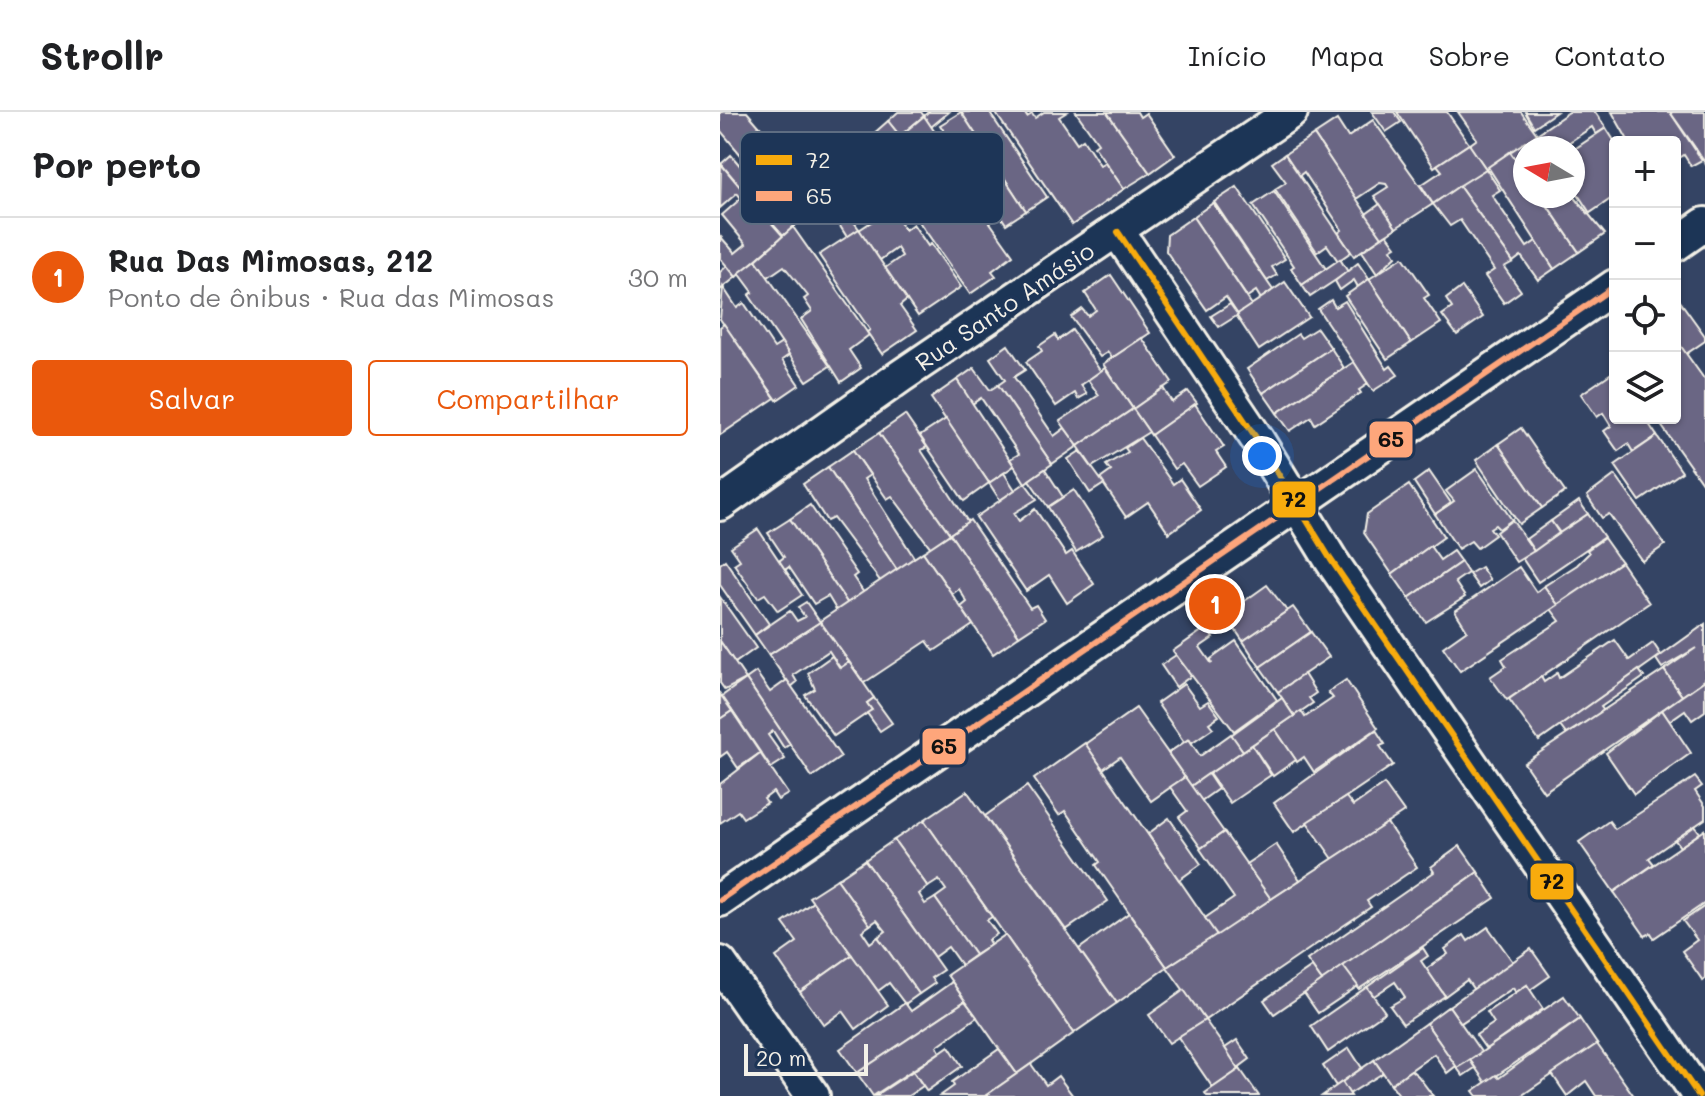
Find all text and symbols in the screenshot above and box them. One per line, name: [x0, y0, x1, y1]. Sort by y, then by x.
text: Strollr: [40, 30, 164, 80]
text: Início: [1188, 37, 1266, 73]
text: Mapa: [1310, 37, 1385, 73]
text: Sobre: [1429, 37, 1510, 73]
text: Contato: [1554, 37, 1665, 73]
legend: [740, 132, 1004, 224]
north arrow: [1513, 136, 1585, 208]
map controls: [1609, 136, 1681, 424]
button: +: [1609, 136, 1681, 208]
text: Por perto: [32, 142, 201, 187]
text: 72: [806, 145, 831, 174]
text: 65: [806, 181, 832, 210]
button: −: [1609, 208, 1681, 280]
street label: Rua Santo Amásio: [909, 234, 1100, 377]
text: Rua Das Mimosas, 212: [108, 240, 433, 280]
text: 1: [52, 260, 64, 294]
text: 30 m: [628, 260, 688, 294]
text: Ponto de ônibus · Rua das Mimosas: [108, 280, 554, 314]
button: locate: [1609, 280, 1681, 352]
button: layers: [1609, 352, 1681, 424]
button: Salvar: [32, 360, 352, 436]
button: Compartilhar: [368, 360, 688, 436]
line badge: 65: [1368, 420, 1414, 459]
text: 65: [1378, 424, 1404, 453]
your location: [1242, 436, 1282, 476]
line badge: 72: [1271, 480, 1317, 519]
text: 72: [1282, 484, 1306, 513]
pin: 1: [1189, 574, 1241, 634]
line badge: 65: [921, 727, 967, 766]
text: 65: [931, 731, 957, 760]
line badge: 72: [1529, 862, 1575, 901]
text: 72: [1540, 866, 1564, 895]
scale bar: [744, 1040, 868, 1076]
text: 20 m: [756, 1043, 806, 1072]

